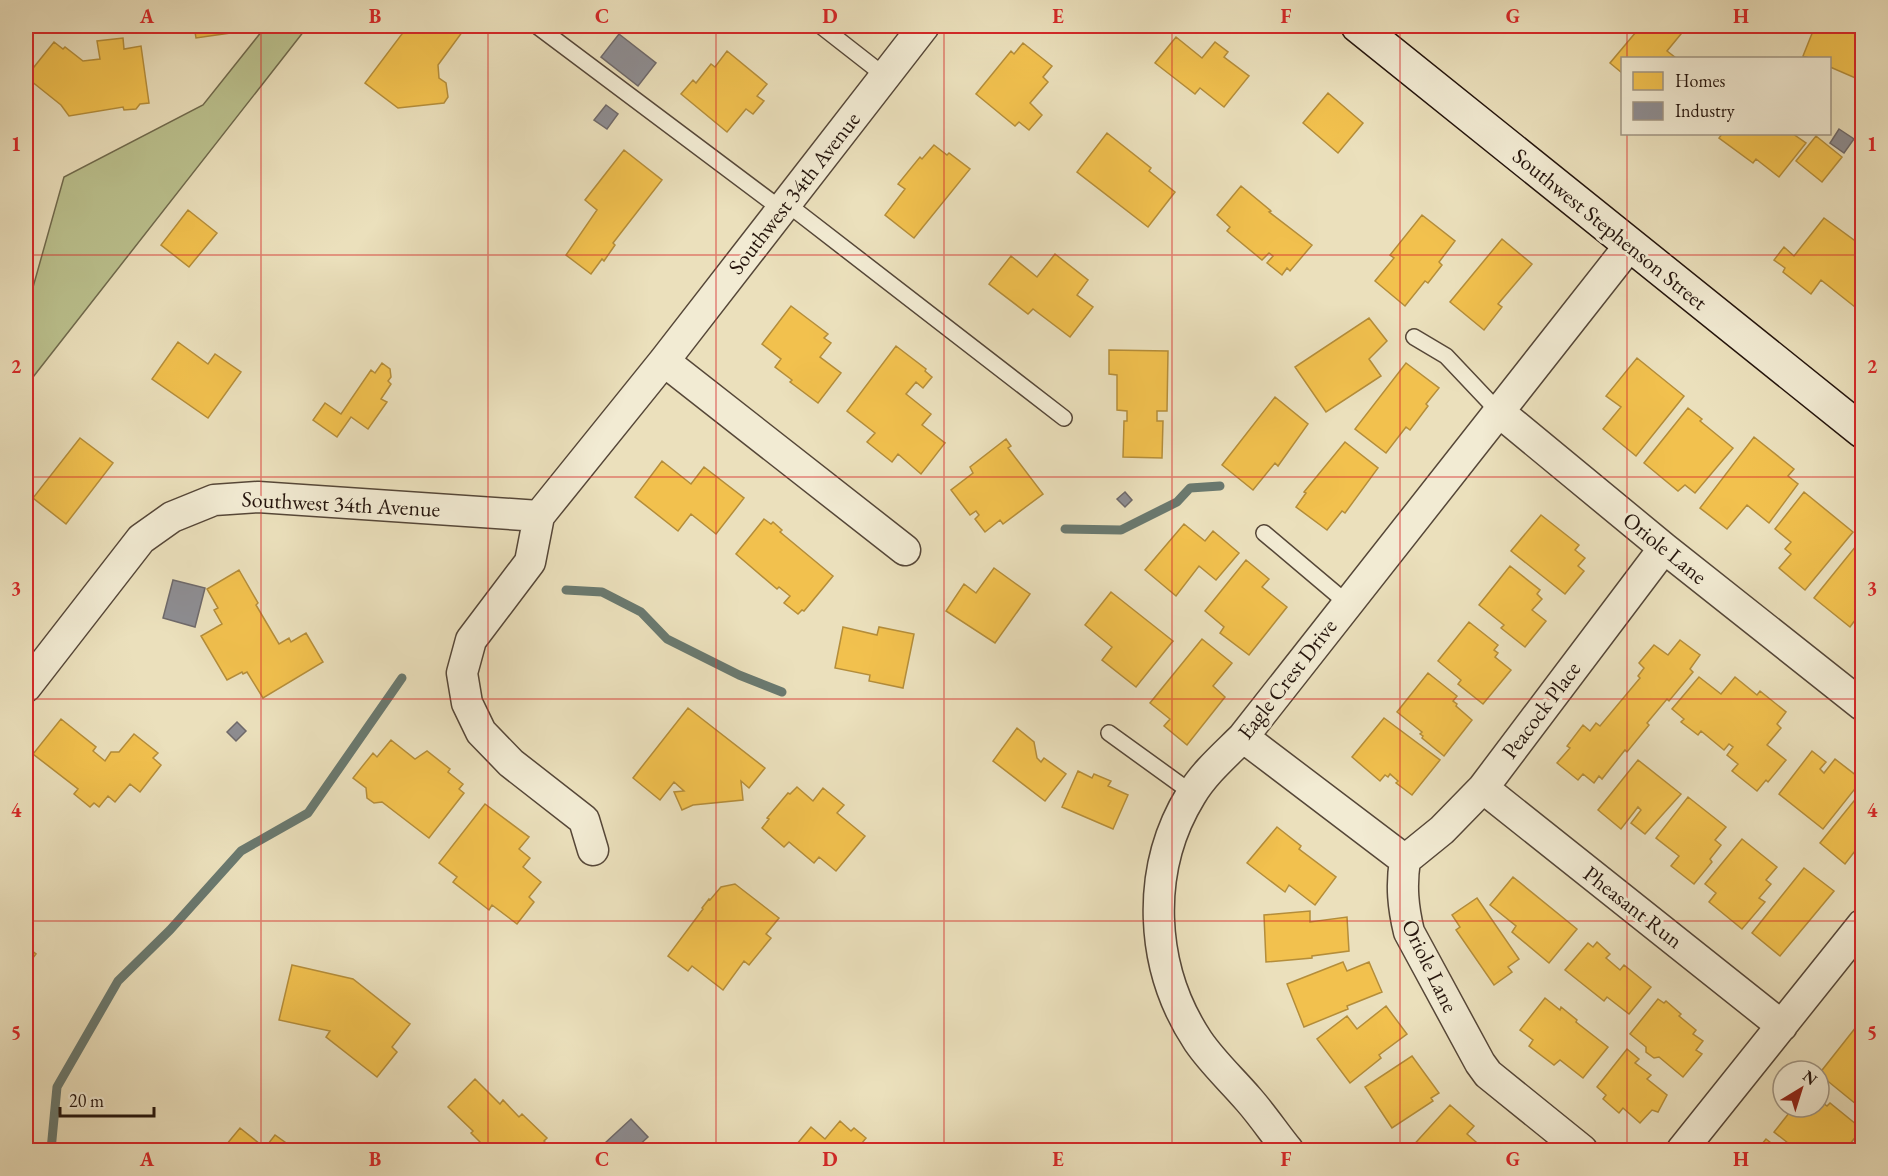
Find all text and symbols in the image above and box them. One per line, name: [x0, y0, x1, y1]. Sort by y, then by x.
text: A: [139, 3, 155, 29]
text: B: [369, 3, 381, 29]
text: C: [595, 3, 609, 29]
text: D: [822, 3, 838, 29]
text: E: [1052, 3, 1064, 29]
text: F: [1281, 3, 1292, 29]
text: G: [1506, 3, 1520, 29]
text: H: [1733, 3, 1749, 29]
legend: [1621, 57, 1831, 135]
text: Homes: [1675, 69, 1726, 92]
text: Industry: [1675, 99, 1735, 122]
street label: Southwest 34th Avenue: [721, 105, 867, 280]
text: 1: [11, 131, 21, 157]
text: 1: [1867, 131, 1877, 157]
street label: Southwest Stephenson Street: [1507, 141, 1713, 317]
text: 2: [11, 353, 22, 379]
text: 2: [1867, 353, 1878, 379]
street label: Southwest 34th Avenue: [241, 484, 441, 524]
street label: Oriole Lane: [1617, 505, 1713, 591]
text: 3: [11, 575, 21, 601]
text: 3: [1867, 575, 1877, 601]
street label: Eagle Crest Drive: [1231, 612, 1343, 745]
street label: Peacock Place: [1495, 655, 1587, 765]
text: 4: [11, 797, 22, 823]
text: 4: [1867, 797, 1878, 823]
street label: Pheasant Run: [1577, 859, 1689, 955]
street label: Oriole Lane: [1395, 915, 1465, 1018]
text: 5: [11, 1019, 21, 1045]
text: 5: [1867, 1019, 1877, 1045]
north arrow: [1771, 1059, 1831, 1119]
text: N: [1798, 1065, 1822, 1090]
scale bar: [60, 1080, 154, 1118]
text: 20 m: [69, 1089, 104, 1112]
text: A: [139, 1146, 155, 1172]
text: B: [369, 1146, 381, 1172]
text: C: [595, 1146, 609, 1172]
text: D: [822, 1146, 838, 1172]
text: E: [1052, 1146, 1064, 1172]
text: F: [1281, 1146, 1292, 1172]
text: G: [1506, 1146, 1520, 1172]
text: H: [1733, 1146, 1749, 1172]

